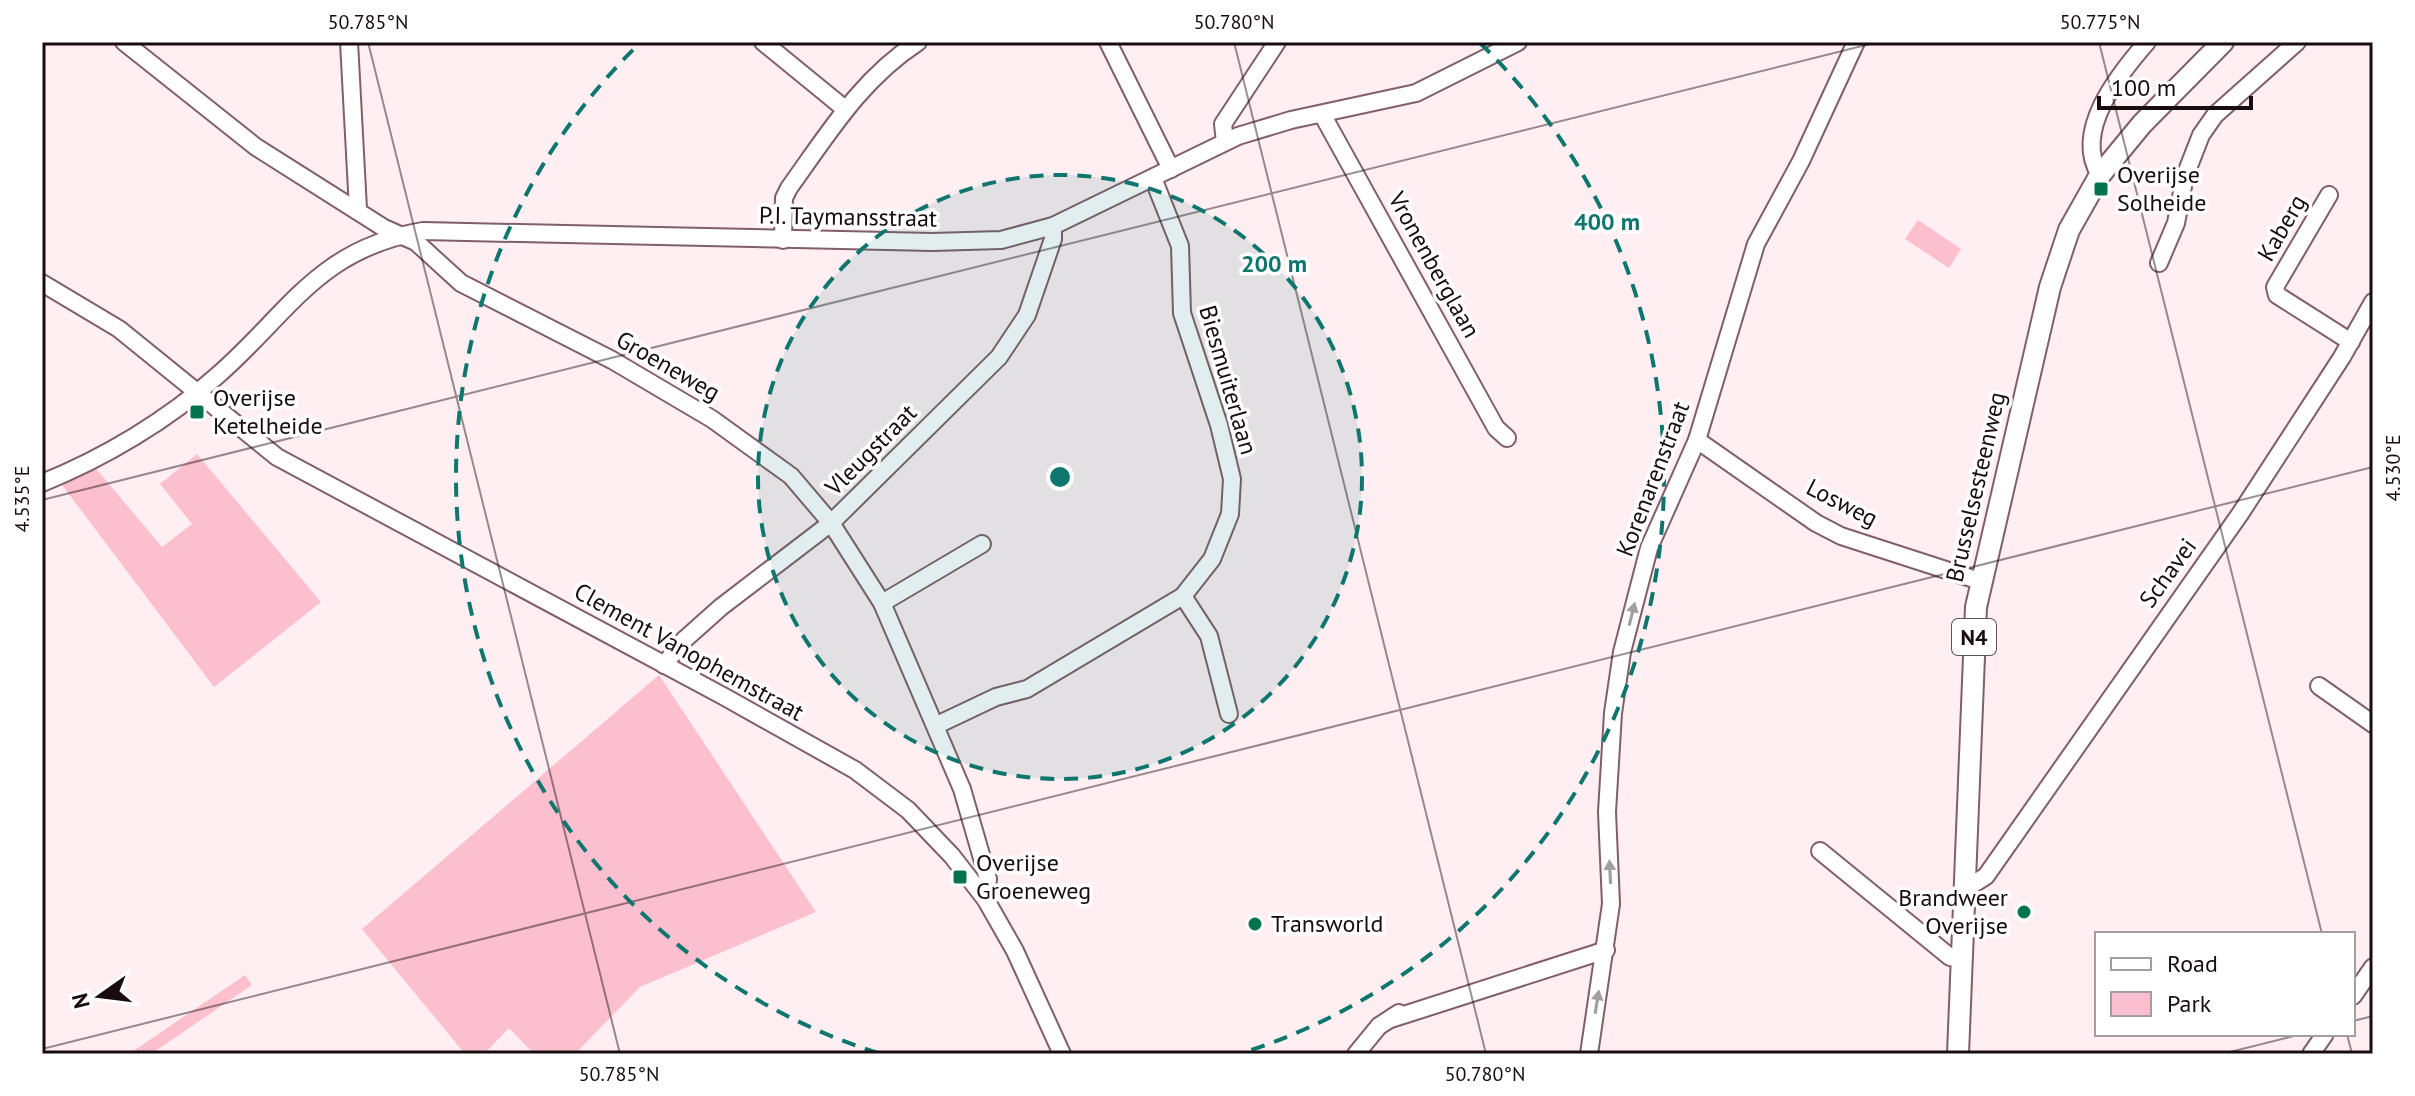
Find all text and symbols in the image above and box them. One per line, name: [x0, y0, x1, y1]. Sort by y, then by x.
text: 50.785°N: [328, 9, 408, 35]
text: 50.780°N: [1194, 9, 1274, 35]
text: 50.775°N: [2060, 9, 2140, 35]
scale bar: [2099, 60, 2251, 110]
text: 100 m: [2111, 72, 2176, 103]
place label: Overijse Solheide: [2117, 159, 2206, 218]
marker: Overijse Solheide: [2092, 180, 2110, 198]
street label: Vronenberglaan: [1381, 185, 1487, 343]
street label: Kaberg: [2250, 189, 2313, 267]
street label: P.I. Taymansstraat: [759, 199, 937, 234]
text: 400 m: [1574, 206, 1640, 237]
text: 200 m: [1241, 248, 1307, 279]
street label: Biesmuiterlaan: [1192, 302, 1265, 458]
street label: Groeneweg: [611, 323, 726, 408]
place label: Overijse Ketelheide: [213, 382, 323, 441]
street label: Brusselsesteenweg: [1939, 389, 2012, 585]
street label: Vleugstraat: [818, 397, 923, 503]
street label: Korenarenstraat: [1609, 397, 1696, 561]
marker: Overijse Ketelheide: [188, 403, 206, 421]
text: 4.530°E: [2380, 434, 2406, 502]
centre of rings: [1046, 463, 1074, 491]
text: 4.535°E: [9, 465, 35, 533]
street label: Losweg: [1801, 471, 1883, 534]
street label: Schavei: [2132, 532, 2203, 614]
street label: Clement Vanophemstraat: [569, 575, 810, 728]
one-way arrow: [1626, 602, 1638, 627]
road number: N4: [1952, 619, 1996, 655]
place label: Overijse Groeneweg: [976, 847, 1091, 906]
one-way arrow: [1603, 859, 1616, 884]
marker: Overijse Groeneweg: [951, 868, 969, 886]
place label: Brandweer Overijse: [1898, 882, 2008, 941]
marker: Brandweer Overijse: [2015, 903, 2033, 921]
place label: Transworld: [1271, 908, 1383, 939]
marker: Transworld: [1246, 915, 1264, 933]
legend: [2095, 932, 2355, 1036]
text: Road: [2167, 948, 2218, 979]
north arrow: [60, 956, 140, 1036]
text: Park: [2167, 988, 2212, 1019]
one-way arrow: [1591, 989, 1604, 1014]
text: N: [65, 990, 96, 1011]
text: 50.785°N: [579, 1061, 659, 1087]
text: 50.780°N: [1445, 1061, 1525, 1087]

